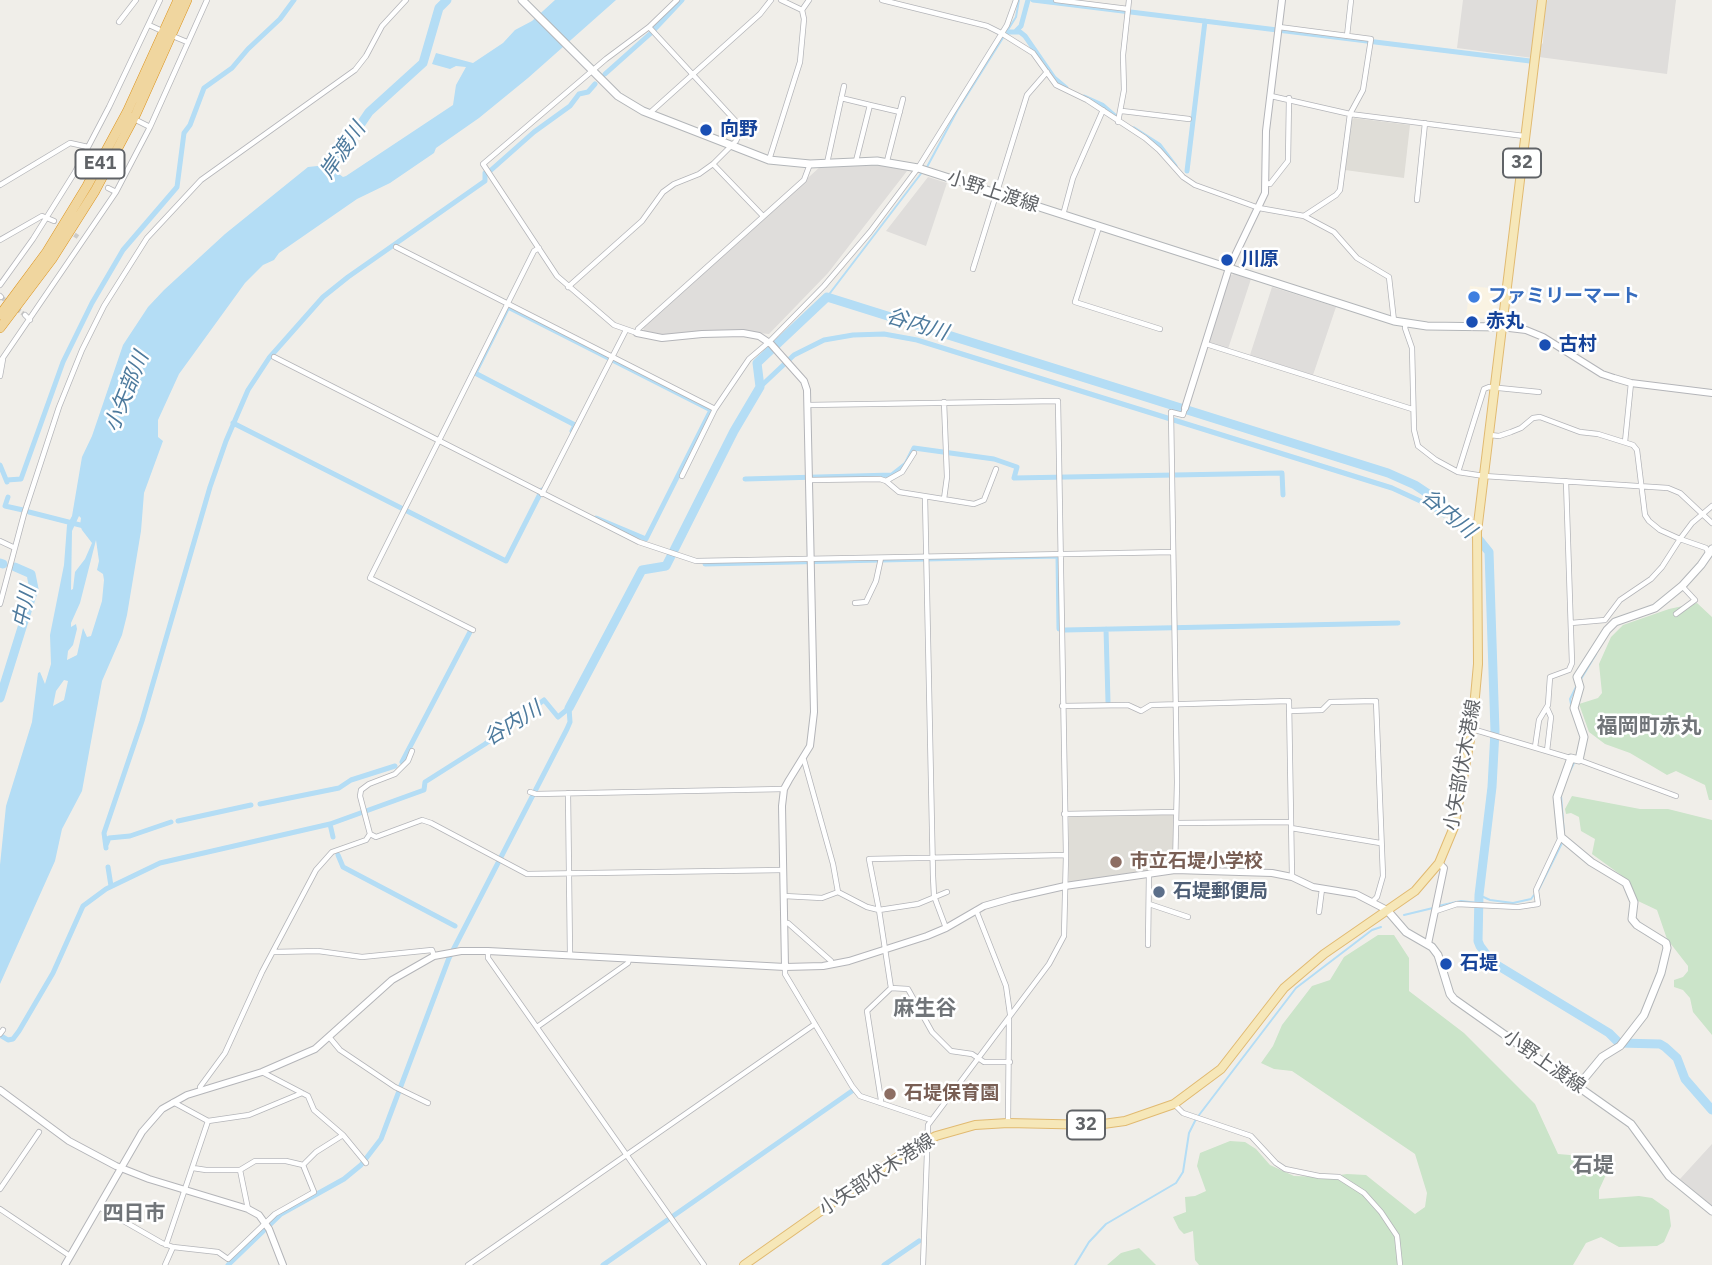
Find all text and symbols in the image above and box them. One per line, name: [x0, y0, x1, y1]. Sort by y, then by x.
water label: 岸渡川: [315, 118, 371, 184]
place label: 向野: [720, 119, 758, 141]
marker: 向野: [698, 122, 714, 138]
road number: 32: [1503, 148, 1541, 178]
road number: E41: [76, 149, 124, 178]
street label: 小野上渡線: [944, 166, 1042, 218]
place label: 川原: [1241, 249, 1279, 271]
marker: 川原: [1219, 252, 1235, 268]
place label: ファミリーマート: [1488, 286, 1640, 308]
marker: ファミリーマート: [1466, 289, 1482, 305]
water label: 谷内川: [883, 304, 951, 346]
place label: 赤丸: [1486, 311, 1524, 333]
marker: 赤丸: [1464, 314, 1480, 330]
place label: 古村: [1559, 334, 1597, 356]
marker: 古村: [1537, 337, 1553, 353]
water label: 小矢部川: [100, 348, 154, 436]
water label: 谷内川: [1416, 484, 1480, 544]
water label: 中川: [8, 584, 42, 630]
water label: 谷内川: [480, 697, 546, 751]
street label: 小矢部伏木港線: [1440, 698, 1486, 832]
district label: 福岡町赤丸: [1597, 714, 1701, 740]
place label: 市立石堤小学校: [1130, 851, 1263, 873]
marker: 市立石堤小学校: [1108, 854, 1124, 870]
place label: 石堤郵便局: [1173, 881, 1268, 903]
marker: 石堤郵便局: [1151, 884, 1167, 900]
place label: 石堤: [1460, 953, 1498, 975]
marker: 石堤: [1438, 956, 1454, 972]
district label: 麻生谷: [894, 996, 956, 1022]
street label: 小野上渡線: [1499, 1025, 1589, 1099]
place label: 石堤保育園: [904, 1083, 999, 1105]
marker: 石堤保育園: [882, 1086, 898, 1102]
road number: 32: [1067, 1110, 1105, 1140]
street label: 小矢部伏木港線: [815, 1129, 939, 1221]
district label: 石堤: [1572, 1153, 1614, 1179]
district label: 四日市: [103, 1201, 165, 1227]

